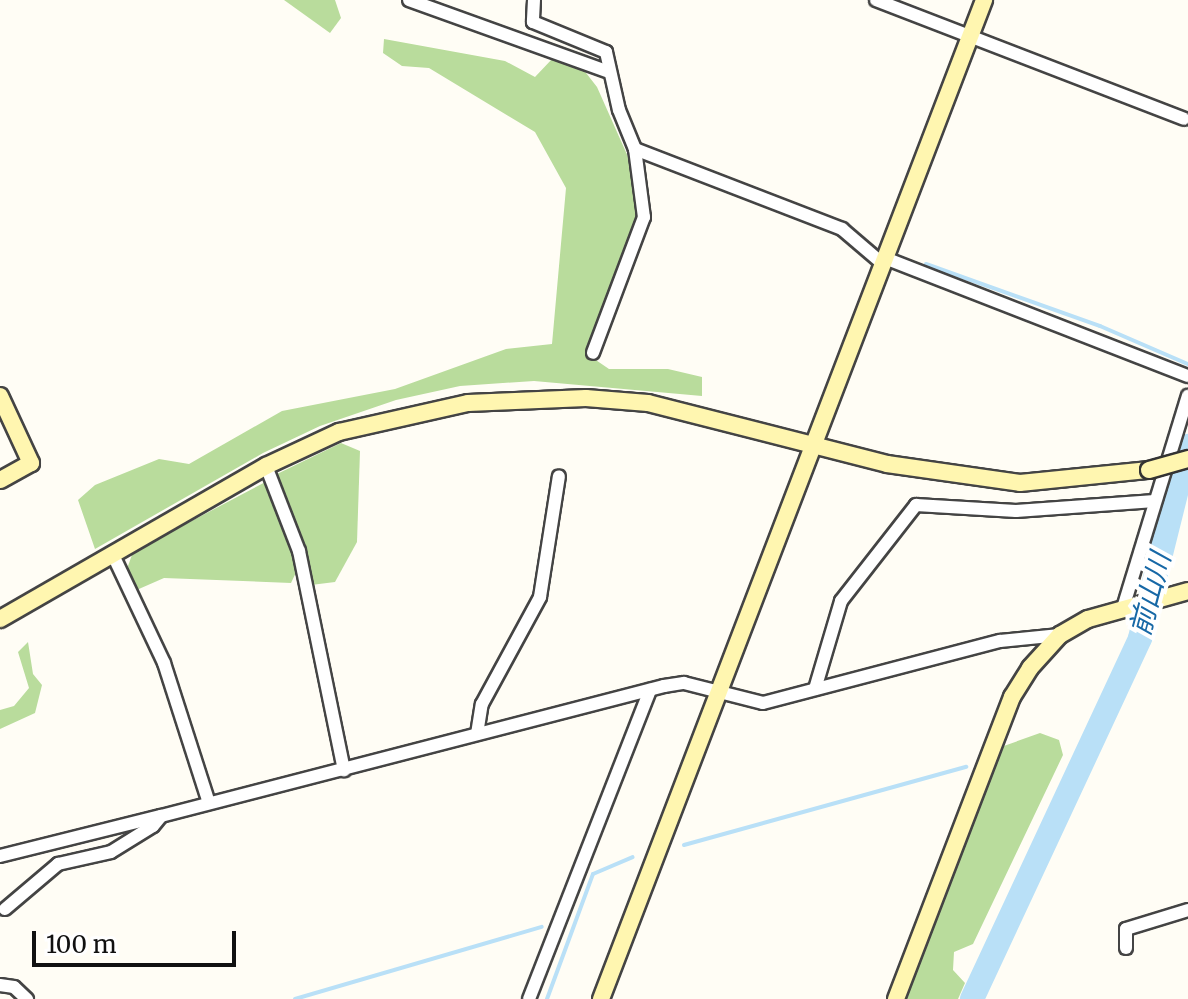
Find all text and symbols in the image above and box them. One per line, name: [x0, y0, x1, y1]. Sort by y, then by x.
water label: 前山川: [1123, 549, 1177, 639]
scale bar: [36, 915, 240, 965]
text: 100 m: [46, 929, 116, 960]

